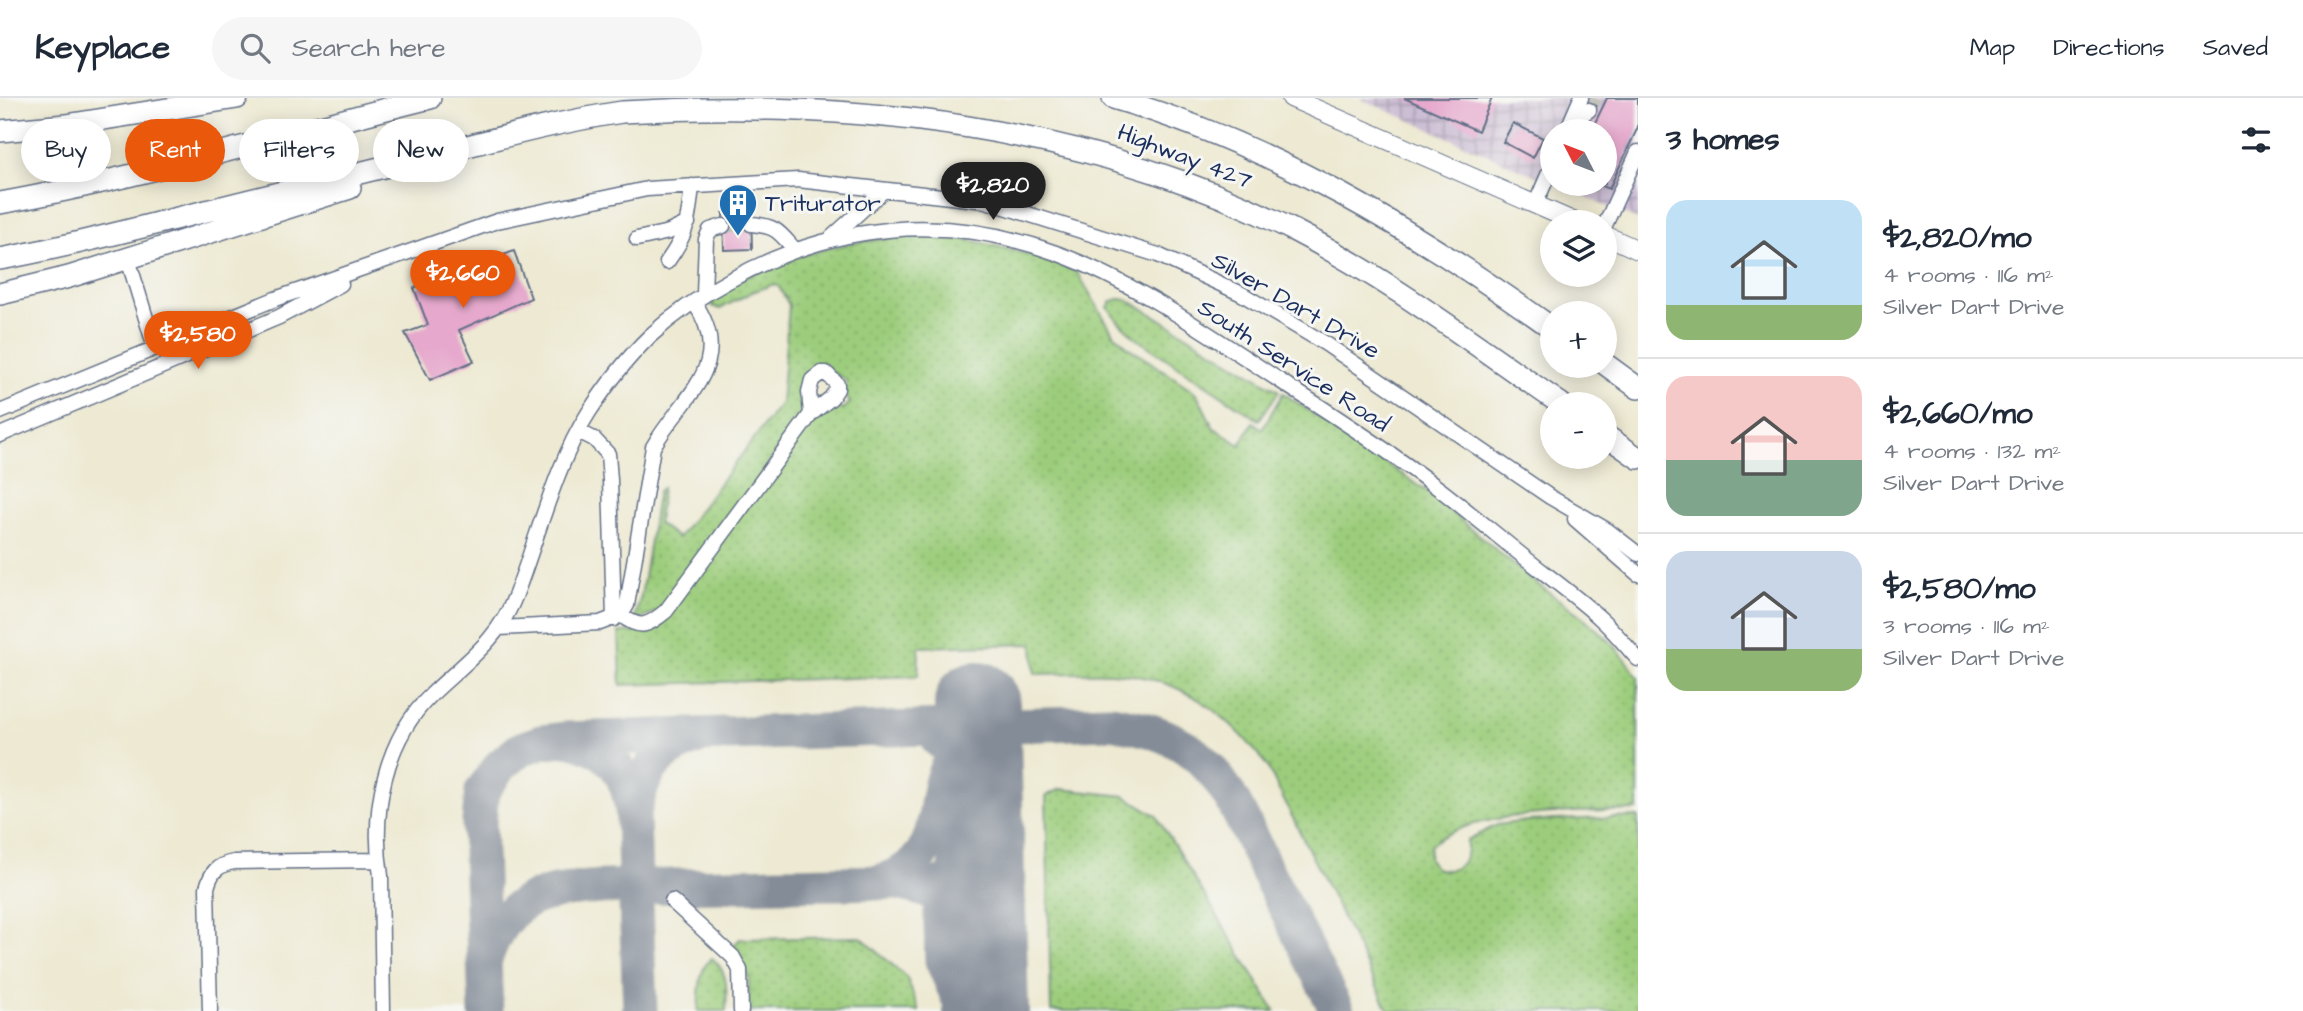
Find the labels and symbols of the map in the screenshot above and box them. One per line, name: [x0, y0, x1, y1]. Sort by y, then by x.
street label: Highway 427: [1112, 116, 1257, 199]
north arrow: [1540, 119, 1617, 196]
pin: $2,820: [936, 162, 1050, 222]
building icon: Triturator: [717, 182, 759, 237]
place label: Triturator: [765, 187, 881, 221]
street label: Silver Dart Drive: [1205, 244, 1386, 368]
pin: $2,660: [406, 250, 520, 310]
street label: South Service Road: [1191, 291, 1396, 441]
pin: $2,580: [141, 312, 255, 371]

